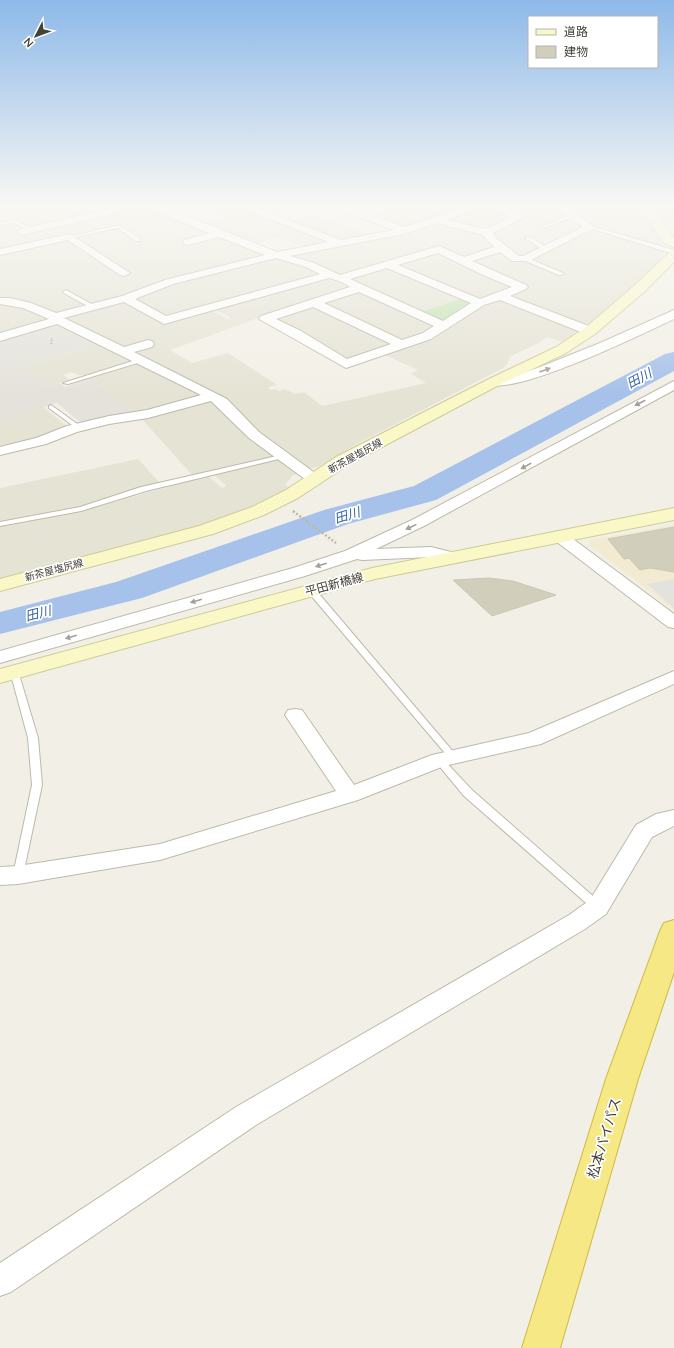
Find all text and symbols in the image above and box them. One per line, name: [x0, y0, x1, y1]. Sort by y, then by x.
north arrow: [16, 16, 56, 56]
legend: [528, 16, 658, 68]
text: 道路: [564, 24, 588, 39]
text: N: [21, 35, 37, 50]
text: 建物: [564, 44, 588, 59]
water label: 田川: [624, 364, 656, 391]
one-way arrow: [540, 366, 552, 372]
one-way arrow: [634, 400, 646, 407]
street label: 新茶屋塩尻線: [326, 436, 384, 476]
one-way arrow: [520, 462, 531, 469]
water label: 田川: [332, 503, 364, 526]
one-way arrow: [405, 523, 416, 530]
street label: 新茶屋塩尻線: [23, 556, 85, 584]
one-way arrow: [314, 562, 326, 568]
street label: 平田新橋線: [303, 569, 365, 599]
one-way arrow: [190, 599, 202, 605]
water label: 田川: [23, 602, 54, 624]
one-way arrow: [65, 634, 77, 640]
street label: 松本バイパス: [583, 1095, 625, 1181]

